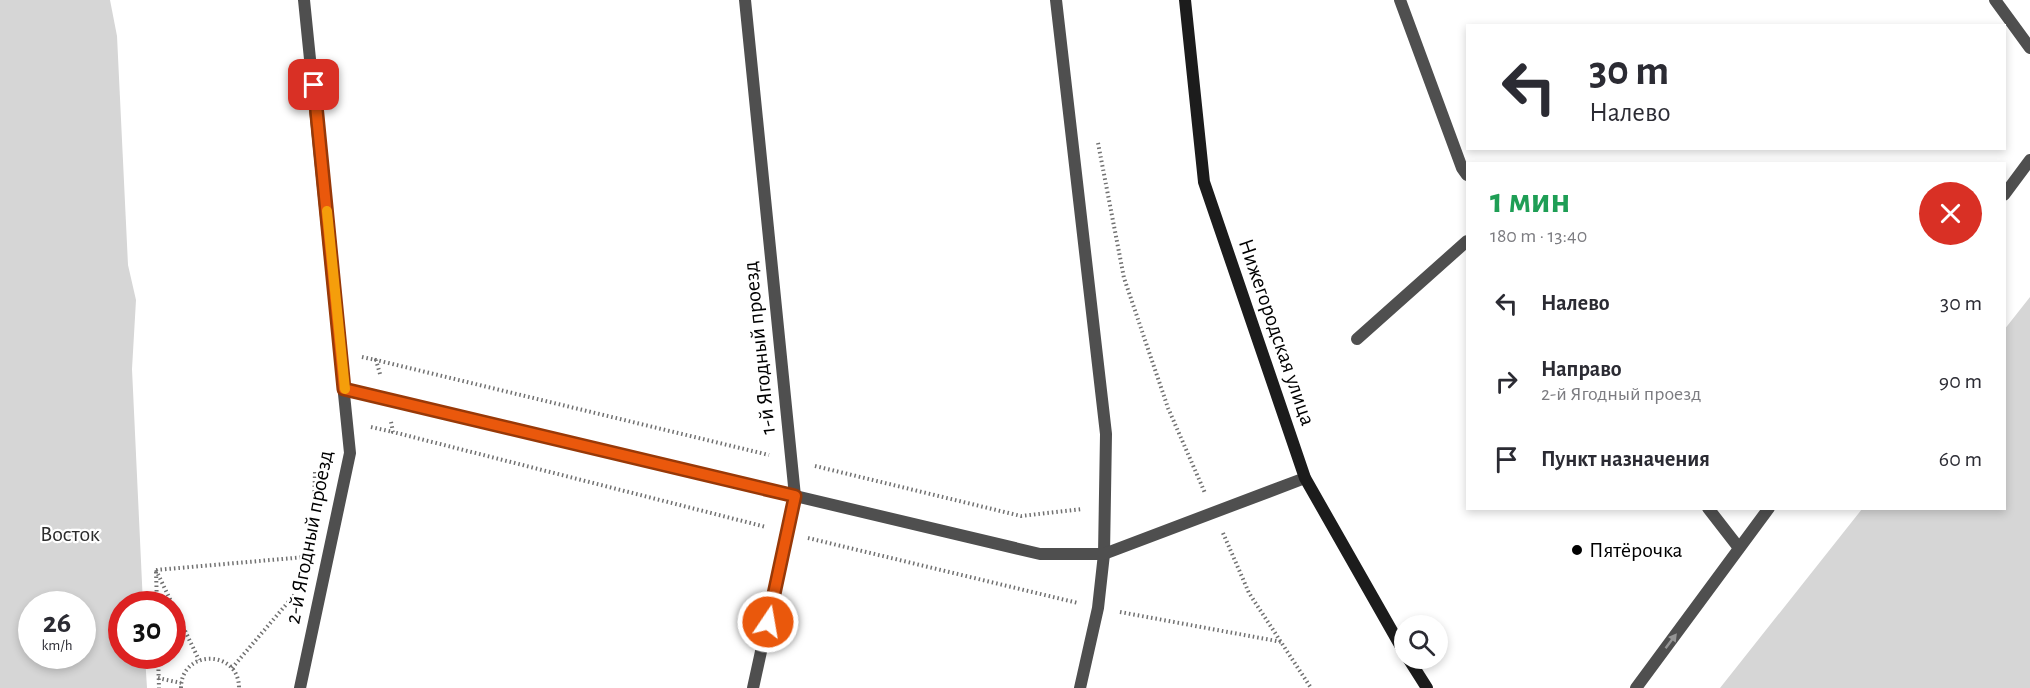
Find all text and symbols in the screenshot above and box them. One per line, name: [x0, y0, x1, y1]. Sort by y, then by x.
icon: left: [1490, 48, 1568, 126]
text: 30 m: [1589, 50, 1669, 92]
pin: [288, 59, 339, 110]
icon: arrive: [297, 68, 330, 101]
text: Налево: [1589, 99, 1671, 126]
button: close: [1919, 182, 1982, 245]
text: 1 мин: [1490, 183, 1570, 219]
text: 180 m · 13:40: [1490, 226, 1587, 246]
street label: Нижегородская улица: [1235, 236, 1319, 428]
street label: 1-й Ягодный проезд: [739, 260, 779, 436]
icon: left: [1490, 287, 1523, 320]
text: Налево: [1541, 292, 1610, 314]
text: 30 m: [1940, 292, 1982, 314]
text: Направо: [1541, 358, 1622, 380]
icon: right: [1490, 365, 1523, 398]
text: 90 m: [1939, 370, 1982, 392]
text: 2-й Ягодный проезд: [1541, 384, 1701, 404]
icon: arrive: [1490, 443, 1523, 476]
street label: 2-й Ягодный проезд: [281, 448, 337, 626]
text: Пункт назначения: [1541, 448, 1710, 470]
text: 60 m: [1939, 448, 1982, 470]
park label: Восток: [40, 523, 100, 545]
place label: Пятёрочка: [1589, 539, 1683, 561]
marker: Пятёрочка: [1570, 543, 1584, 557]
position arrow: [736, 590, 800, 654]
speed limit sign: 30: [108, 591, 186, 669]
text: 26: [43, 608, 71, 638]
map controls: [1394, 615, 1448, 669]
button: search: [1394, 615, 1448, 669]
one-way arrow: [1664, 634, 1676, 649]
text: km/h: [42, 638, 72, 653]

